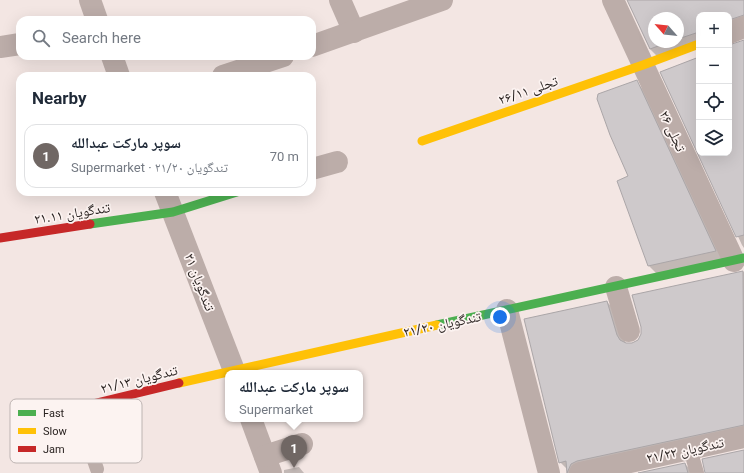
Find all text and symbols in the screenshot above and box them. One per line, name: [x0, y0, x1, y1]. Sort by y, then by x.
north arrow: [648, 12, 684, 48]
map controls: [696, 12, 732, 156]
button: +: [696, 12, 732, 48]
search box: [16, 16, 316, 60]
icon: search: [30, 27, 52, 49]
text: Search here: [62, 29, 141, 47]
button: −: [696, 48, 732, 84]
street label: ۲۶/۱۱ تجلی: [496, 72, 560, 109]
button: locate: [696, 84, 732, 120]
text: Nearby: [32, 88, 87, 108]
street label: ۲۶ تجلی: [656, 108, 689, 155]
button: layers: [696, 120, 732, 156]
text: سوپر مارکت عبدالله: [71, 134, 181, 152]
text: 1: [42, 149, 50, 164]
text: 70 m: [270, 149, 299, 164]
text: Supermarket · ۲۱/۲۰ تندگویان: [71, 160, 228, 175]
street label: ۲۱.۱۱ تندگویان: [33, 199, 112, 228]
street label: ۲۱ تندگویان: [181, 251, 218, 314]
your location: [490, 307, 510, 327]
street label: ۲۱/۲۰ تندگویان: [402, 308, 483, 341]
street label: ۲۱/۱۳ تندگویان: [99, 362, 180, 397]
popup: [225, 370, 363, 422]
text: سوپر مارکت عبدالله: [239, 378, 349, 396]
legend: [10, 399, 142, 463]
text: Supermarket: [239, 402, 313, 417]
text: Fast: [43, 407, 65, 420]
text: Slow: [43, 425, 67, 438]
street label: ۲۱/۲۲ تندگویان: [645, 434, 726, 467]
pin: 1: [281, 435, 307, 468]
text: Jam: [43, 443, 65, 456]

